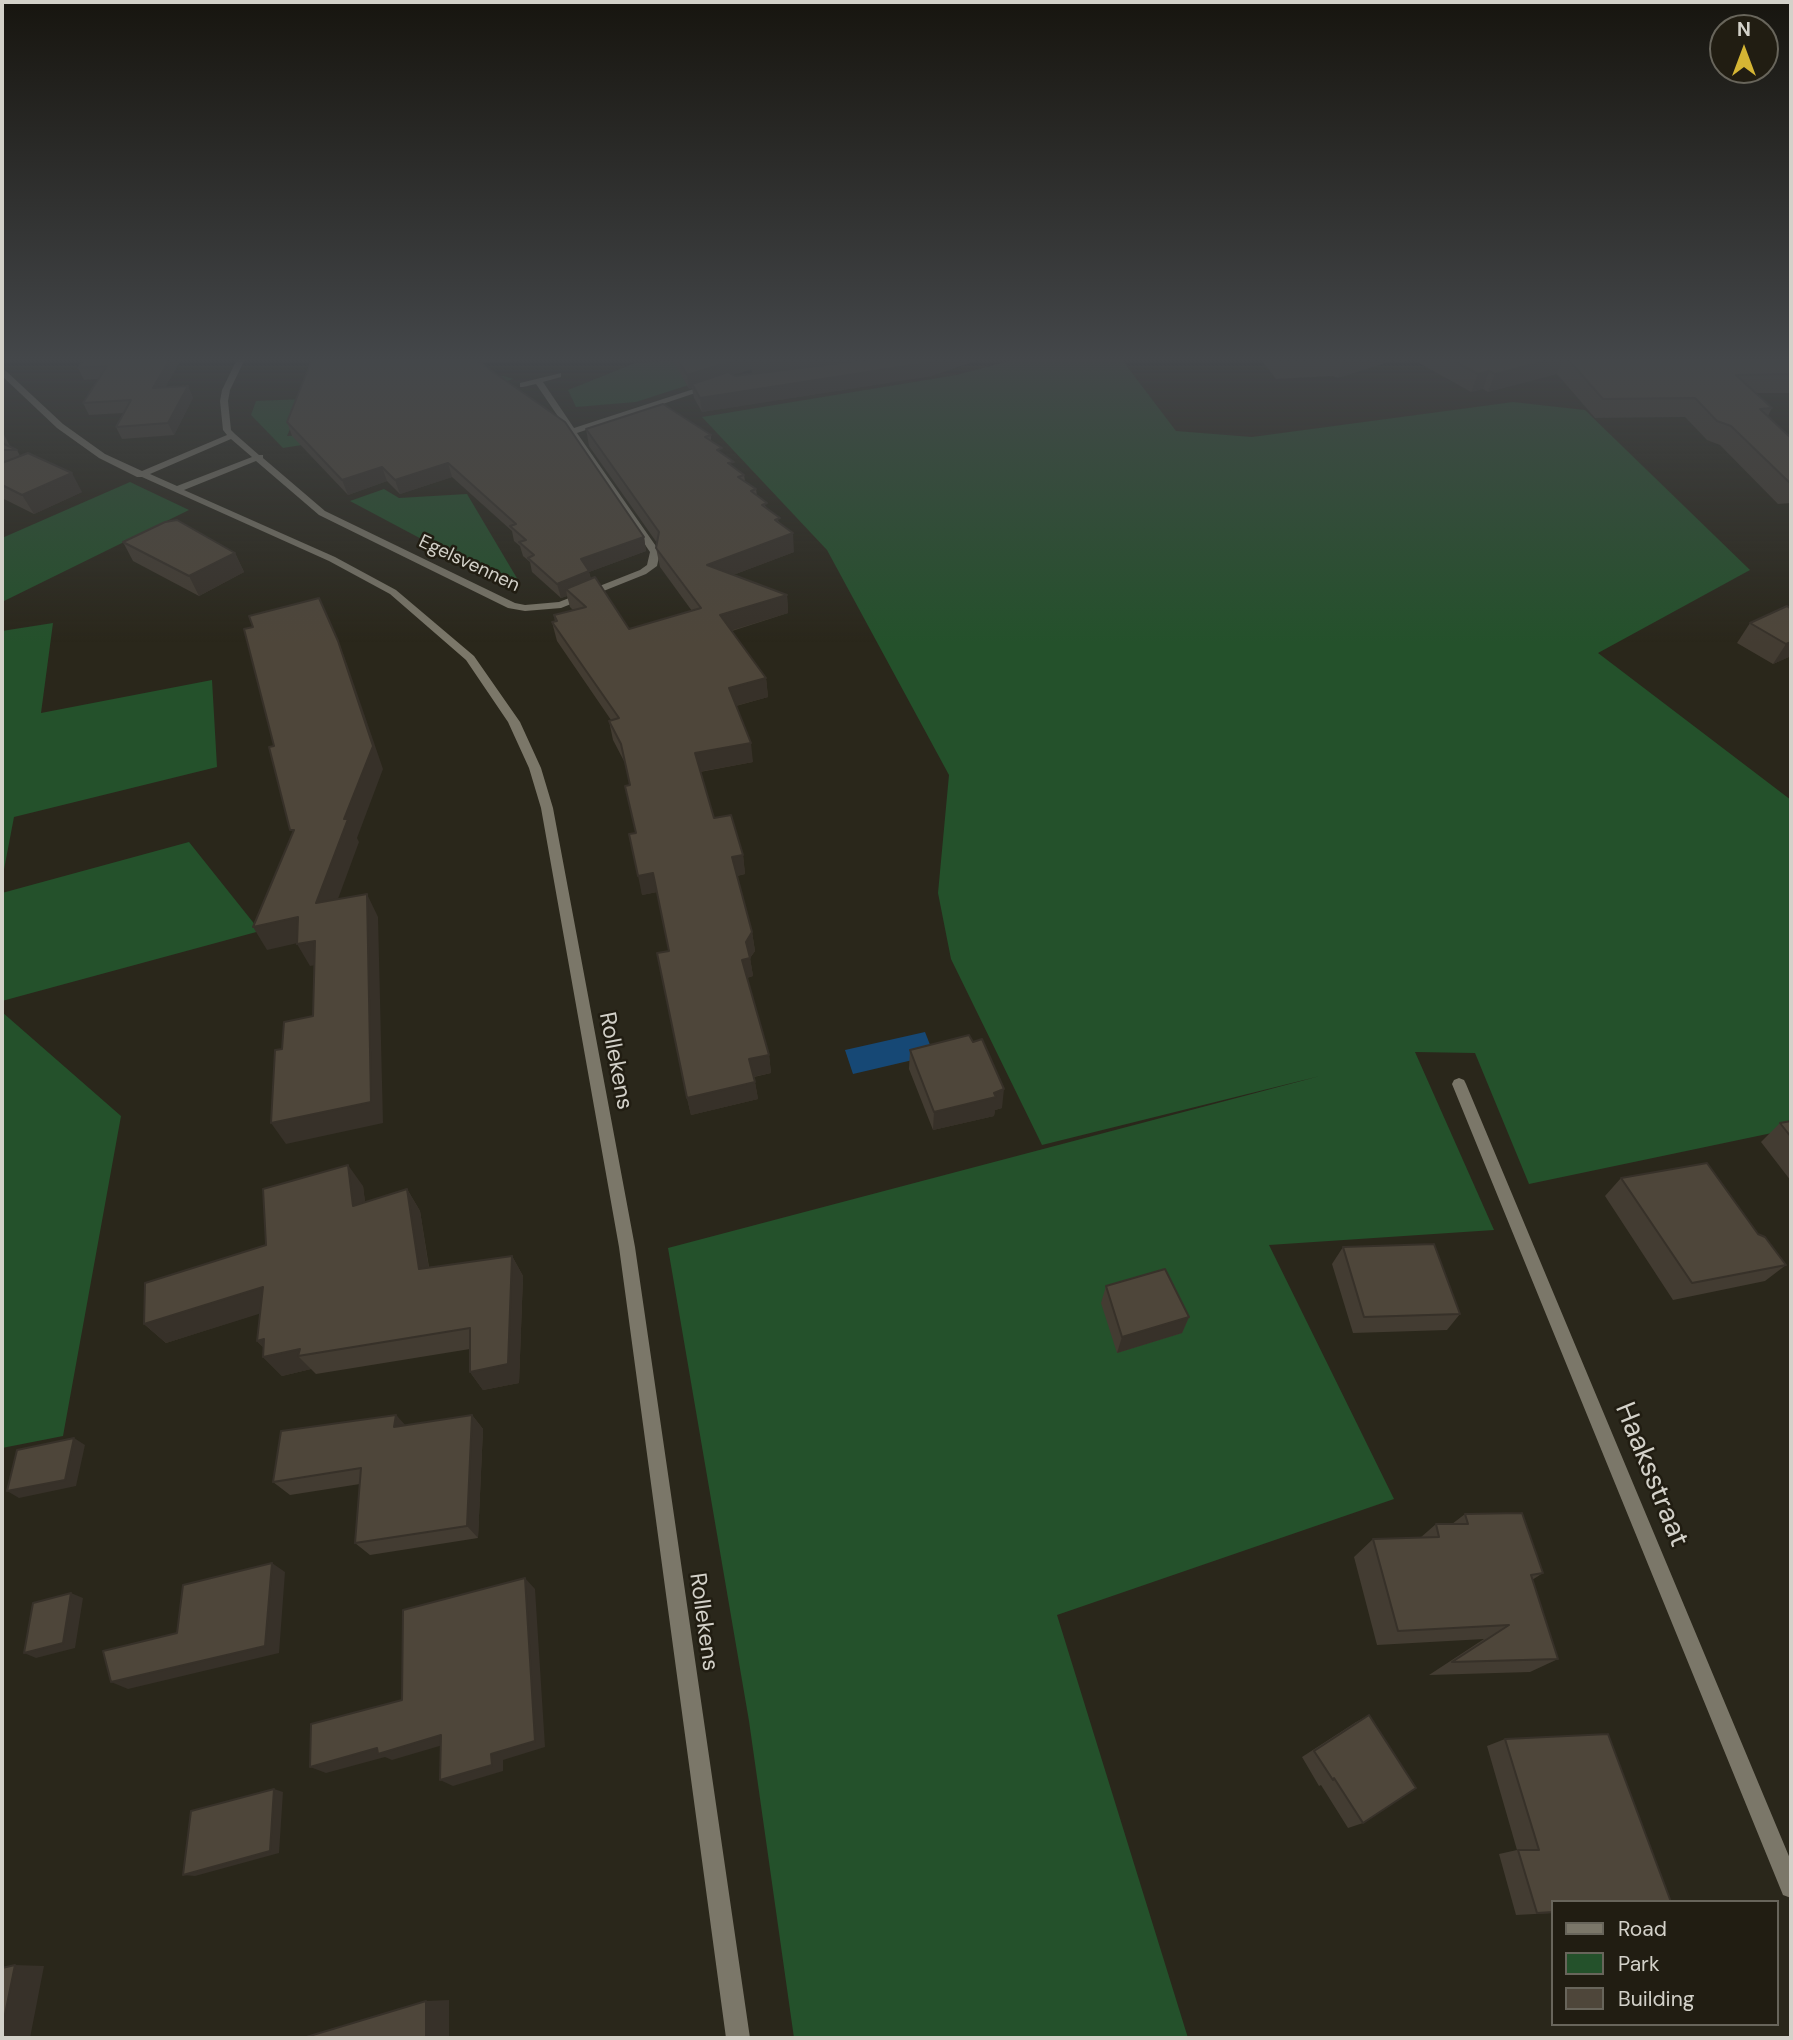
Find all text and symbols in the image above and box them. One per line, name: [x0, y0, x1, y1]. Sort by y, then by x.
north arrow: [1709, 14, 1779, 84]
text: N: [1737, 17, 1751, 42]
street label: Egelsvennen: [415, 531, 523, 597]
street label: Rollekens: [592, 1010, 638, 1112]
street label: Haaksstraat: [1607, 1398, 1695, 1552]
street label: Rollekens: [682, 1571, 724, 1673]
legend: [1552, 1900, 1779, 2026]
text: Road: [1618, 1915, 1667, 1943]
text: Park: [1618, 1950, 1659, 1978]
text: Building: [1618, 1985, 1694, 2013]

